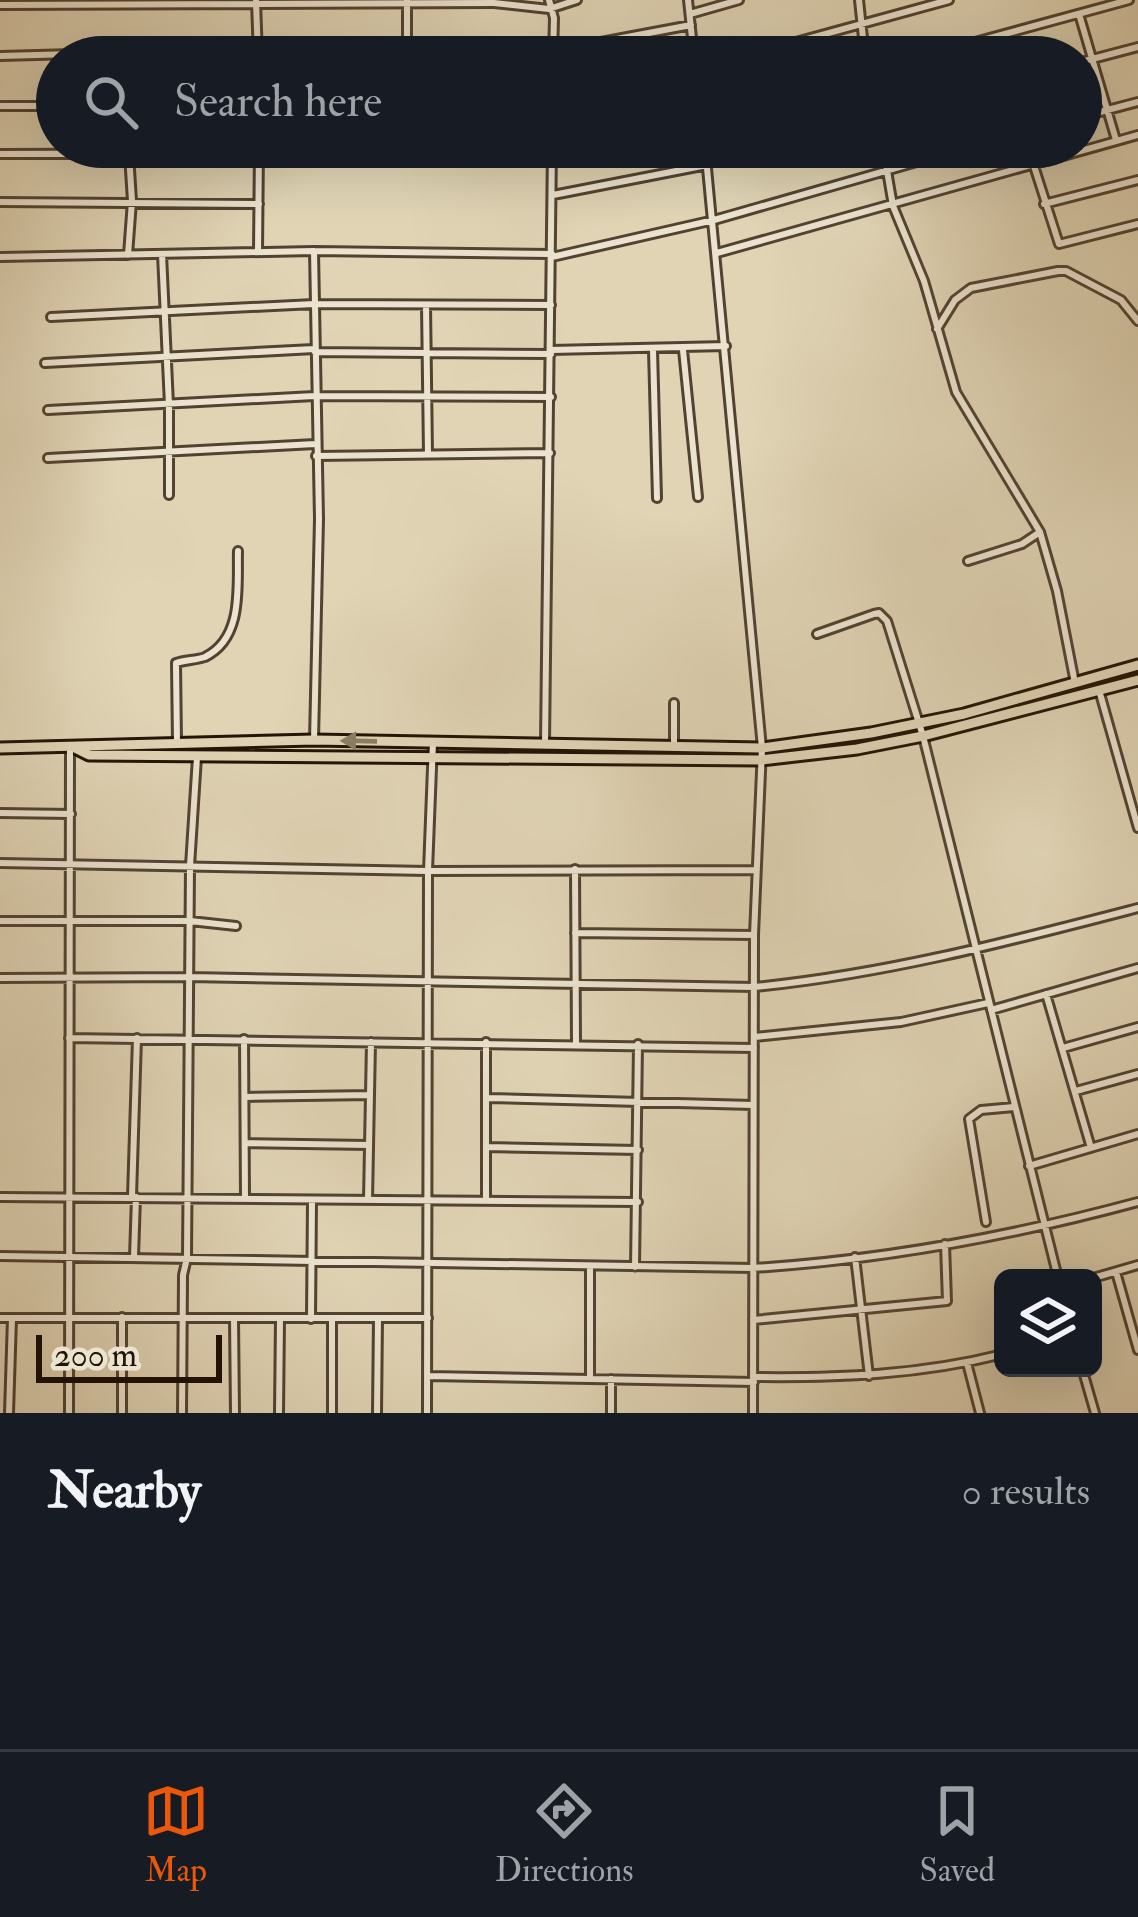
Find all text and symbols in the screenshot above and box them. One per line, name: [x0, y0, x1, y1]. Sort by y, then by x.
search box: [36, 36, 1102, 168]
icon: search: [78, 69, 144, 135]
text: Search here: [174, 74, 382, 130]
one-way arrow: [339, 731, 377, 750]
map controls: [994, 1269, 1102, 1377]
button: layers: [994, 1269, 1102, 1377]
scale bar: [36, 1329, 222, 1382]
text: 200 m: [54, 1335, 137, 1376]
text: Nearby: [48, 1459, 201, 1523]
text: 0 results: [962, 1467, 1090, 1516]
tab: Map: [143, 1778, 209, 1891]
tab: Directions: [495, 1778, 634, 1891]
tab: Saved: [920, 1778, 995, 1891]

